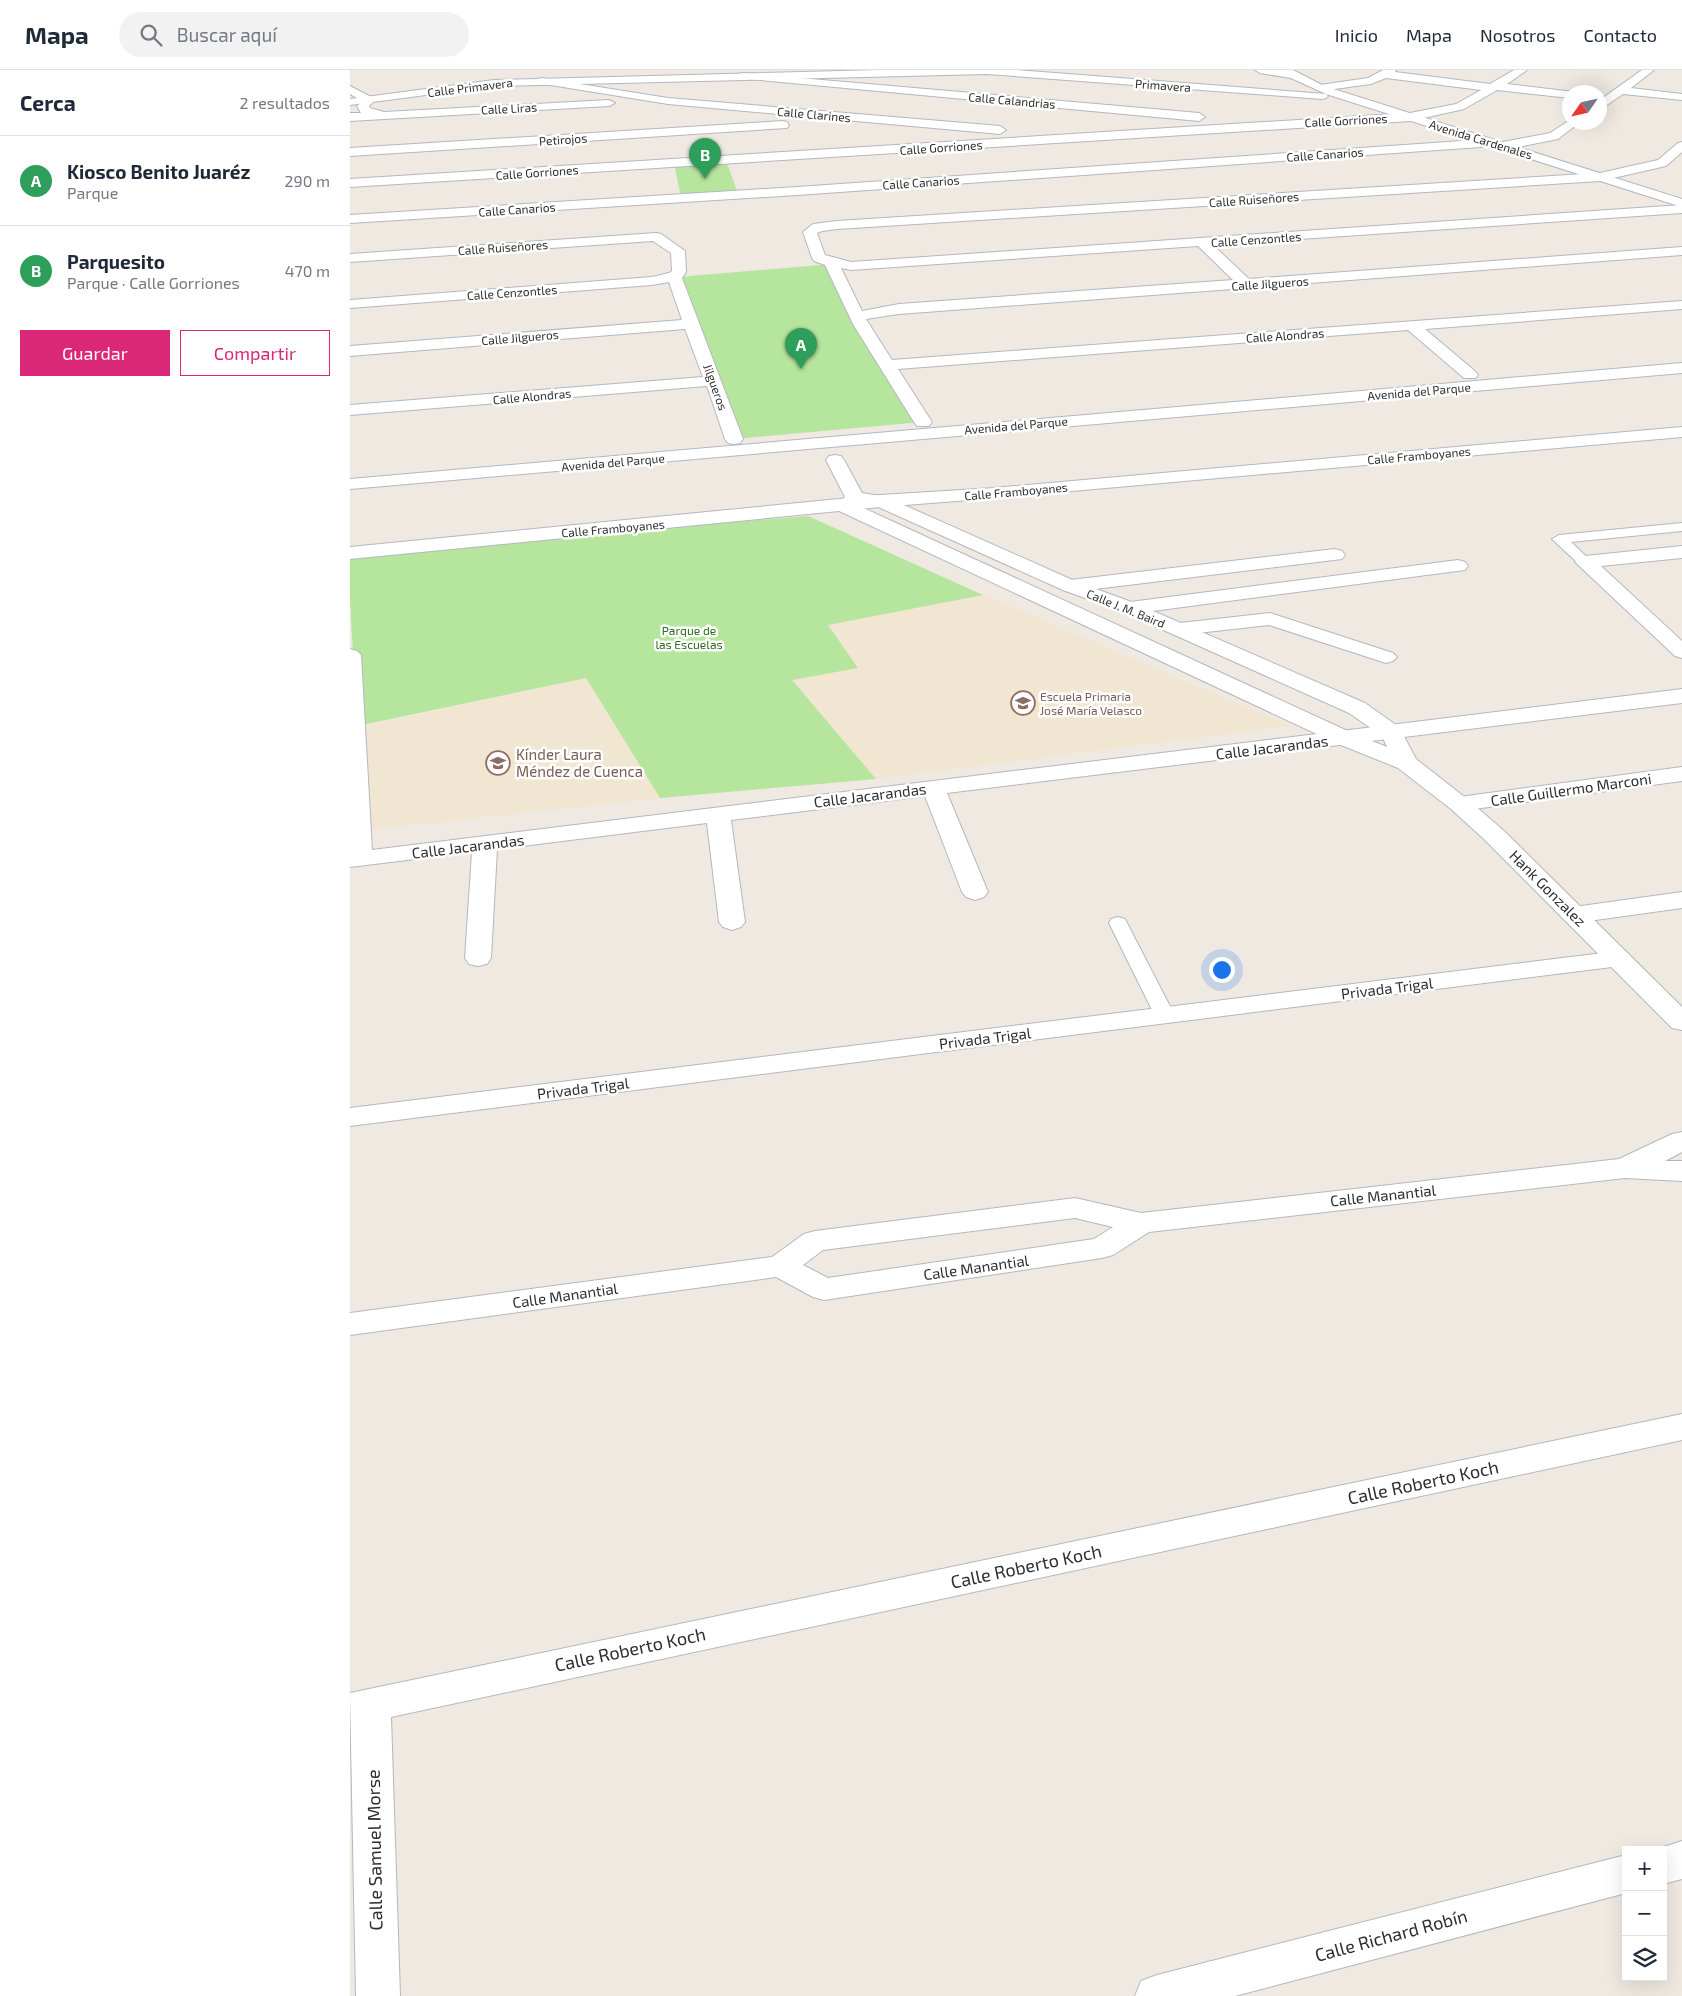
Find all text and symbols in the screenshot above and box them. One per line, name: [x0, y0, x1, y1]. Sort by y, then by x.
search box: [119, 12, 469, 57]
text: Mapa: [25, 20, 89, 49]
icon: search: [137, 21, 165, 49]
text: Buscar aquí: [177, 23, 277, 46]
text: Inicio: [1335, 24, 1378, 46]
text: Mapa: [1406, 24, 1452, 46]
text: Nosotros: [1480, 24, 1555, 46]
text: Contacto: [1583, 24, 1657, 46]
street label: Calle Primavera: [427, 75, 513, 99]
street label: Primavera: [1135, 76, 1191, 94]
north arrow: [1562, 85, 1607, 130]
street label: Calle Calandrias: [968, 89, 1056, 111]
text: Cerca: [20, 90, 76, 115]
text: 2 resultados: [239, 93, 330, 112]
street label: Calle Liras: [481, 100, 537, 116]
street label: Calle Clarines: [777, 104, 851, 124]
street label: Calle Gorriones: [1304, 111, 1388, 129]
street label: Avenida Cardenales: [1428, 117, 1534, 161]
street label: Petirojos: [538, 130, 588, 149]
street label: Calle Gorriones: [899, 137, 983, 157]
pin: B: [689, 138, 721, 179]
street label: Calle Canarios: [1286, 144, 1364, 164]
text: Kiosco Benito Juaréz: [67, 160, 251, 183]
street label: Calle Gorriones: [495, 162, 579, 182]
text: A: [31, 171, 41, 190]
text: 290 m: [285, 171, 330, 190]
street label: Calle Canarios: [882, 172, 960, 192]
text: Parque: [67, 183, 118, 202]
street label: Calle Ruiseñores: [1208, 189, 1300, 209]
street label: Calle Canarios: [478, 199, 556, 219]
street label: Calle Cenzontles: [1210, 229, 1302, 249]
street label: Calle Ruiseñores: [457, 237, 549, 257]
text: Parquesito: [67, 250, 165, 273]
text: B: [31, 261, 41, 280]
text: 470 m: [285, 261, 330, 280]
text: Parque · Calle Gorriones: [67, 273, 240, 292]
street label: Calle Jilgueros: [1231, 273, 1309, 293]
street label: Calle Cenzontles: [466, 282, 558, 302]
street label: Calle Alondras: [1245, 325, 1325, 345]
street label: Calle Jilgueros: [481, 327, 559, 347]
pin: A: [785, 328, 817, 369]
button: Guardar: [20, 330, 170, 376]
button: Compartir: [180, 330, 330, 376]
street label: Jilgueros: [701, 362, 731, 412]
street label: Avenida del Parque: [1367, 380, 1471, 402]
street label: Calle Alondras: [492, 386, 572, 406]
street label: Avenida del Parque: [964, 414, 1068, 436]
street label: Calle Framboyanes: [1367, 444, 1471, 466]
street label: Avenida del Parque: [561, 451, 665, 473]
street label: Calle Framboyanes: [964, 480, 1068, 502]
street label: Calle Framboyanes: [561, 517, 665, 539]
street label: Calle J. M. Baird: [1085, 586, 1167, 630]
park label: Parque de las Escuelas: [655, 623, 723, 651]
place label: Escuela Primaria José María Velasco: [1040, 689, 1142, 717]
school or university icon: Escuela Primaria José María Velasco: [1010, 690, 1036, 716]
street label: Calle Jacarandas: [1215, 731, 1329, 763]
place label: Kínder Laura Méndez de Cuenca: [516, 745, 643, 780]
school or university icon: Kínder Laura Méndez de Cuenca: [485, 750, 511, 776]
street label: Calle Guillermo Marconi: [1489, 769, 1653, 809]
street label: Calle Jacarandas: [813, 779, 927, 811]
street label: Calle Jacarandas: [411, 830, 525, 862]
street label: Hank Gonzalez: [1506, 846, 1590, 930]
your location: [1209, 957, 1235, 983]
street label: Privada Trigal: [1340, 973, 1435, 1003]
street label: Privada Trigal: [938, 1023, 1033, 1053]
street label: Privada Trigal: [536, 1073, 631, 1103]
street label: Calle Manantial: [1329, 1180, 1437, 1210]
street label: Calle Manantial: [922, 1251, 1030, 1283]
street label: Calle Manantial: [511, 1279, 619, 1311]
street label: Calle Roberto Koch: [1345, 1455, 1501, 1509]
street label: Calle Roberto Koch: [948, 1539, 1104, 1593]
street label: Calle Roberto Koch: [552, 1622, 708, 1676]
street label: Calle Samuel Morse: [362, 1769, 386, 1931]
map controls: [1622, 1846, 1667, 1981]
button: +: [1622, 1846, 1667, 1891]
button: −: [1622, 1891, 1667, 1936]
street label: Calle Richard Robín: [1312, 1904, 1470, 1966]
button: layers: [1622, 1936, 1667, 1981]

